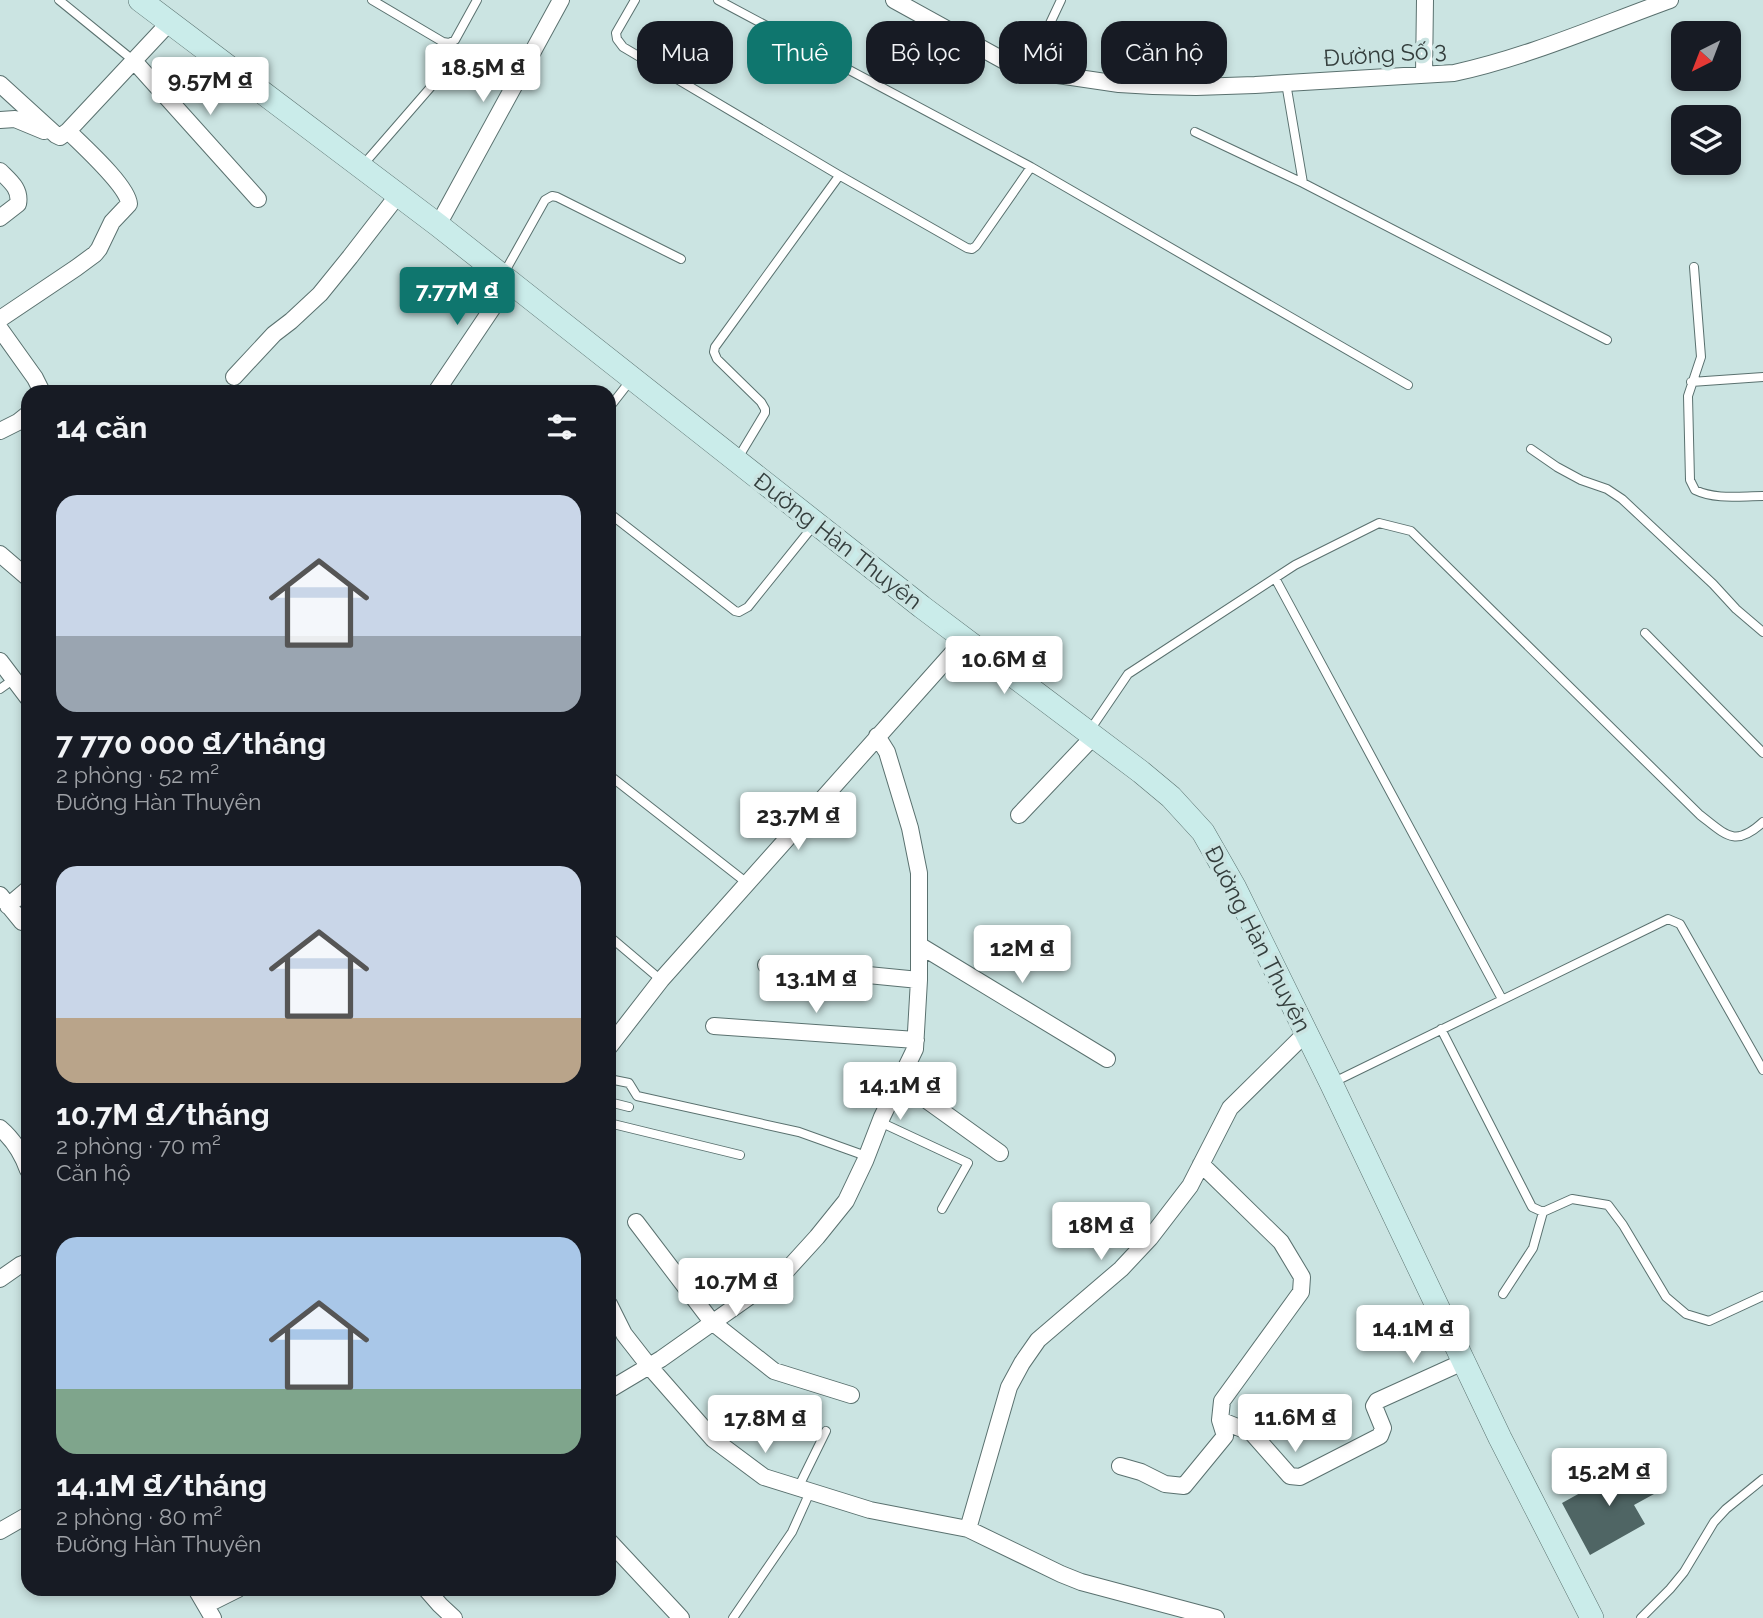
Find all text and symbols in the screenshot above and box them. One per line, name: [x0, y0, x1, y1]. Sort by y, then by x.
chip: Mua: [637, 21, 733, 84]
chip: Thuê: [747, 21, 852, 84]
chip: Bộ lọc: [866, 21, 985, 84]
chip: Mới: [999, 21, 1087, 84]
chip: Căn hộ: [1101, 21, 1227, 84]
north arrow: [1671, 21, 1741, 91]
map controls: [1671, 21, 1741, 175]
street label: Đường Số 3: [1323, 36, 1447, 71]
pin: 18.5M ₫: [418, 44, 548, 104]
text: 18.5M ₫: [441, 53, 525, 80]
pin: 9.57M ₫: [145, 58, 275, 117]
text: 9.57M ₫: [168, 66, 252, 93]
button: layers: [1671, 105, 1741, 175]
pin: 7.77M ₫: [392, 268, 522, 327]
text: 7.77M ₫: [416, 276, 498, 303]
icon: filters: [543, 408, 581, 446]
text: 14 căn: [56, 410, 147, 445]
street label: Đường Hàn Thuyên: [749, 467, 928, 614]
icon: home: [256, 540, 382, 666]
pin: 10.6M ₫: [939, 636, 1069, 696]
text: 10.6M ₫: [962, 645, 1046, 672]
text: 7 770 000 ₫/tháng: [56, 726, 326, 761]
text: 2 phòng · 52 m²: [56, 761, 219, 788]
text: Đường Hàn Thuyên: [56, 788, 261, 815]
pin: 23.7M ₫: [733, 792, 863, 852]
text: 23.7M ₫: [756, 801, 840, 828]
street label: Đường Hàn Thuyên: [1200, 841, 1317, 1036]
icon: home: [256, 911, 382, 1037]
pin: 12M ₫: [973, 926, 1071, 985]
text: 12M ₫: [990, 934, 1054, 961]
pin: 13.1M ₫: [751, 956, 881, 1015]
text: 13.1M ₫: [776, 964, 856, 991]
pin: 14.1M ₫: [835, 1062, 965, 1122]
text: 14.1M ₫: [859, 1071, 941, 1098]
text: 10.7M ₫/tháng: [56, 1097, 270, 1132]
text: 2 phòng · 70 m²: [56, 1132, 221, 1159]
text: Căn hộ: [56, 1159, 131, 1186]
pin: 18M ₫: [1052, 1202, 1150, 1262]
text: 18M ₫: [1068, 1211, 1134, 1238]
pin: 10.7M ₫: [671, 1258, 801, 1318]
text: 10.7M ₫: [694, 1267, 778, 1294]
icon: home: [256, 1282, 382, 1408]
pin: 14.1M ₫: [1348, 1306, 1478, 1365]
text: 14.1M ₫: [1372, 1314, 1454, 1341]
pin: 11.6M ₫: [1230, 1394, 1360, 1454]
pin: 17.8M ₫: [700, 1396, 830, 1455]
text: 11.6M ₫: [1254, 1403, 1336, 1430]
text: 17.8M ₫: [724, 1404, 806, 1431]
pin: 15.2M ₫: [1544, 1448, 1674, 1508]
text: 15.2M ₫: [1568, 1457, 1650, 1484]
text: 14.1M ₫/tháng: [56, 1468, 267, 1503]
text: 2 phòng · 80 m²: [56, 1503, 222, 1530]
text: Đường Hàn Thuyên: [56, 1530, 261, 1557]

